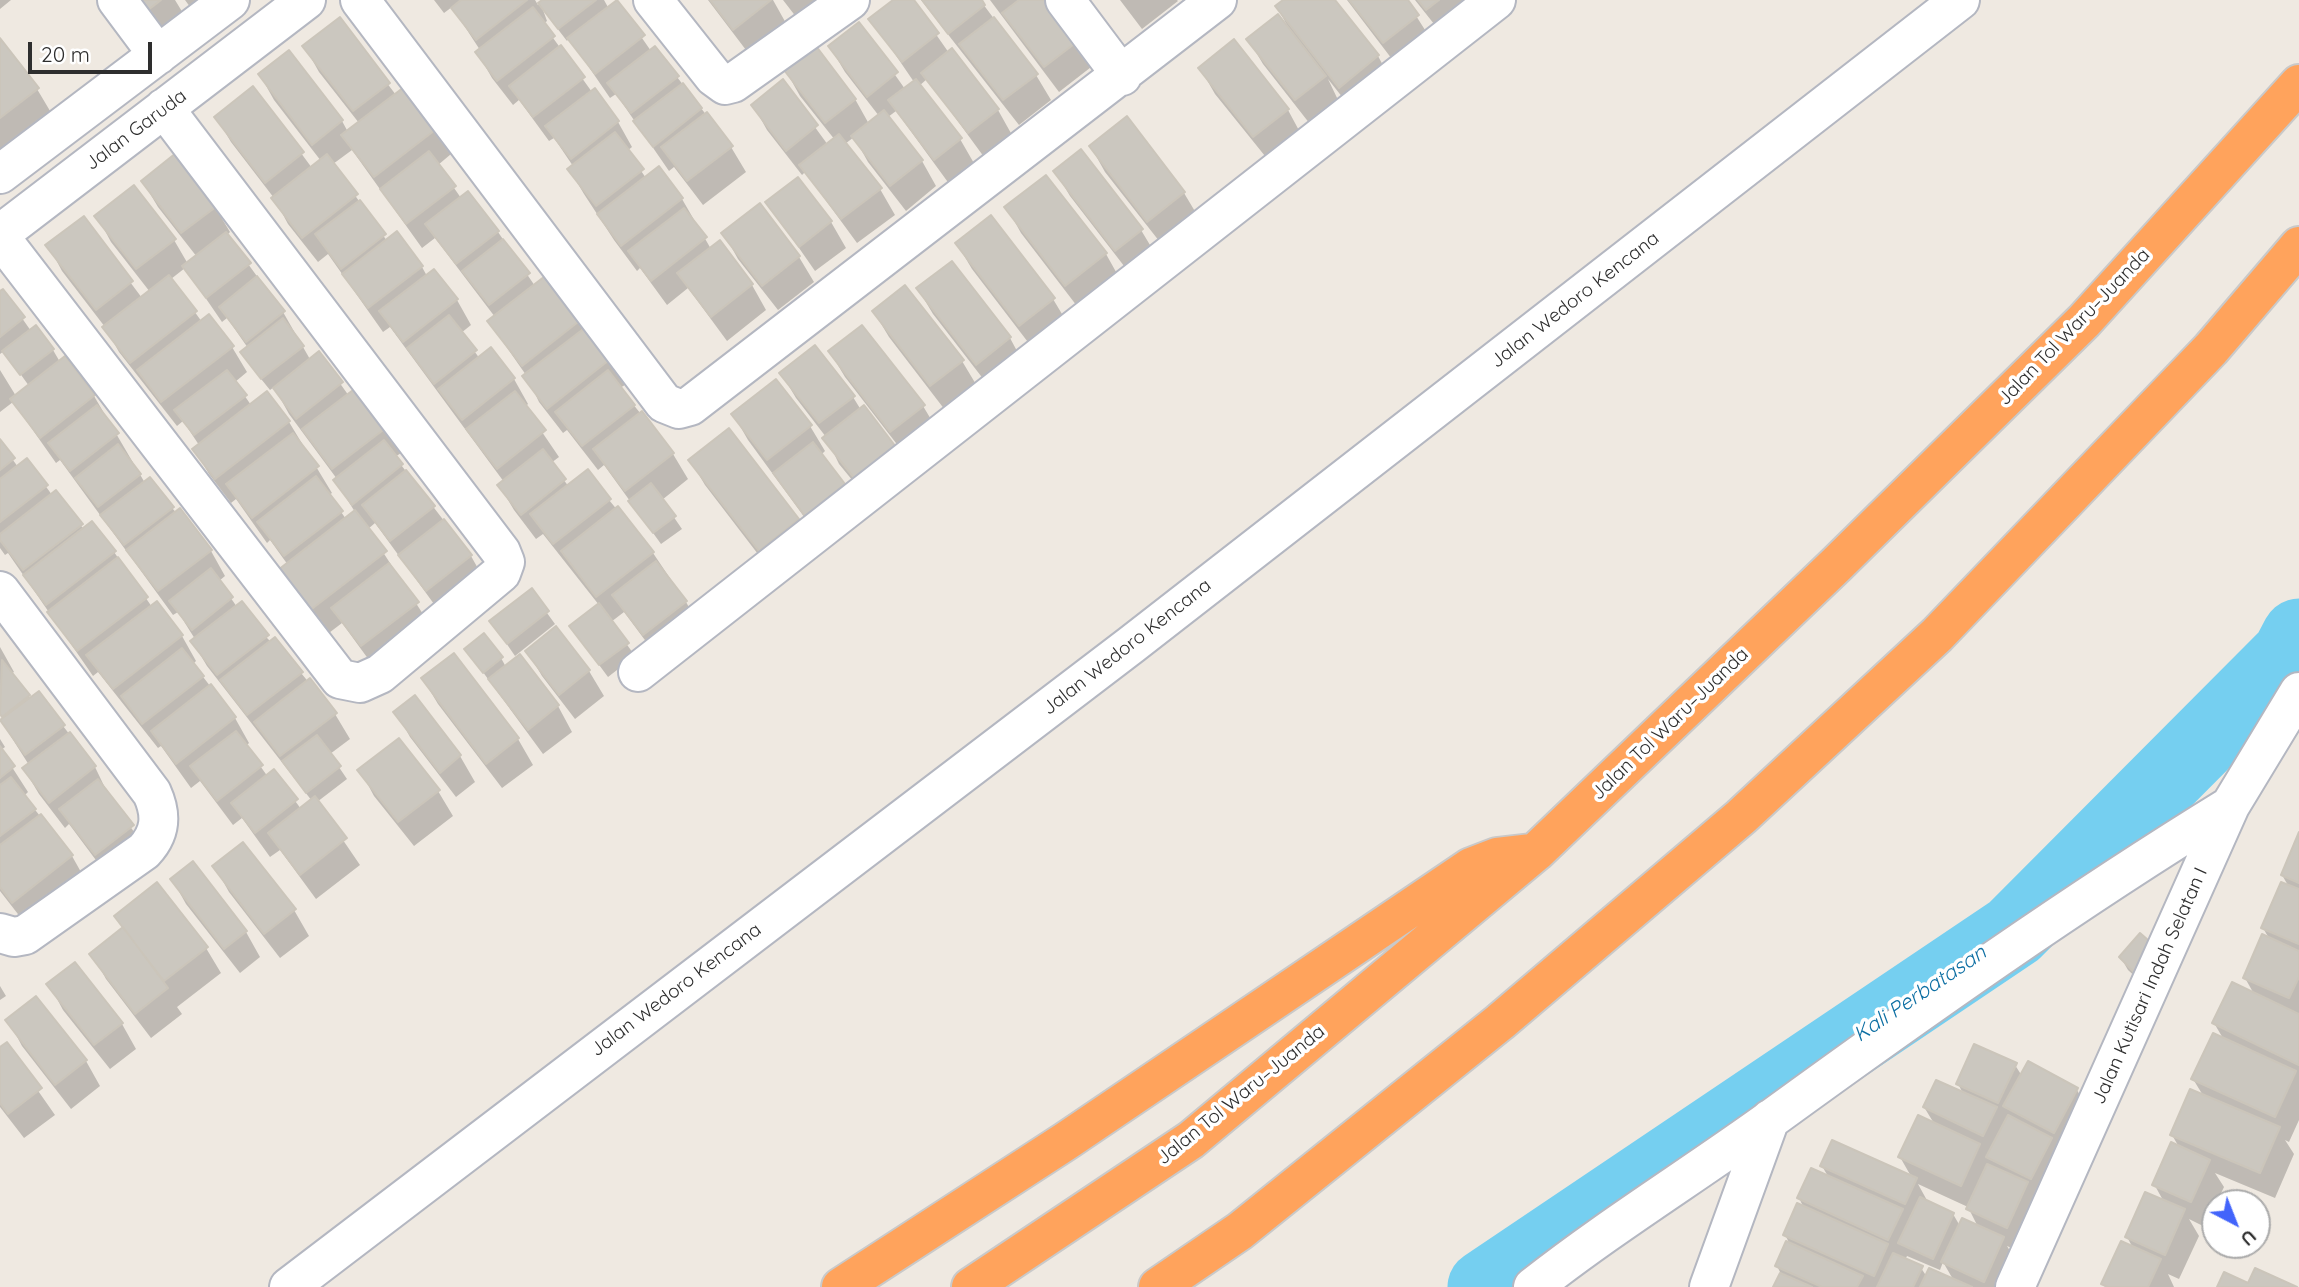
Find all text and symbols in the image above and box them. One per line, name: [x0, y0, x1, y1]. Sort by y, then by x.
scale bar: [32, 28, 156, 72]
text: 20 m: [41, 41, 90, 67]
street label: Jalan Garuda: [81, 85, 191, 175]
street label: Jalan Wedoro Kencana: [1486, 227, 1664, 373]
street label: Jalan Tol Waru–Juanda: [1993, 244, 2155, 410]
street label: Jalan Wedoro Kencana: [1038, 574, 1216, 720]
street label: Jalan Tol Waru–Juanda: [1587, 643, 1753, 805]
street label: Jalan Kutisari Indah Selatan I: [2087, 864, 2213, 1108]
street label: Jalan Wedoro Kencana: [586, 918, 766, 1062]
water label: Kali Perbatasan: [1849, 940, 1991, 1048]
street label: Jalan Tol Waru–Juanda: [1152, 1020, 1330, 1170]
north arrow: [2201, 1189, 2271, 1259]
text: U: [2236, 1225, 2262, 1252]

